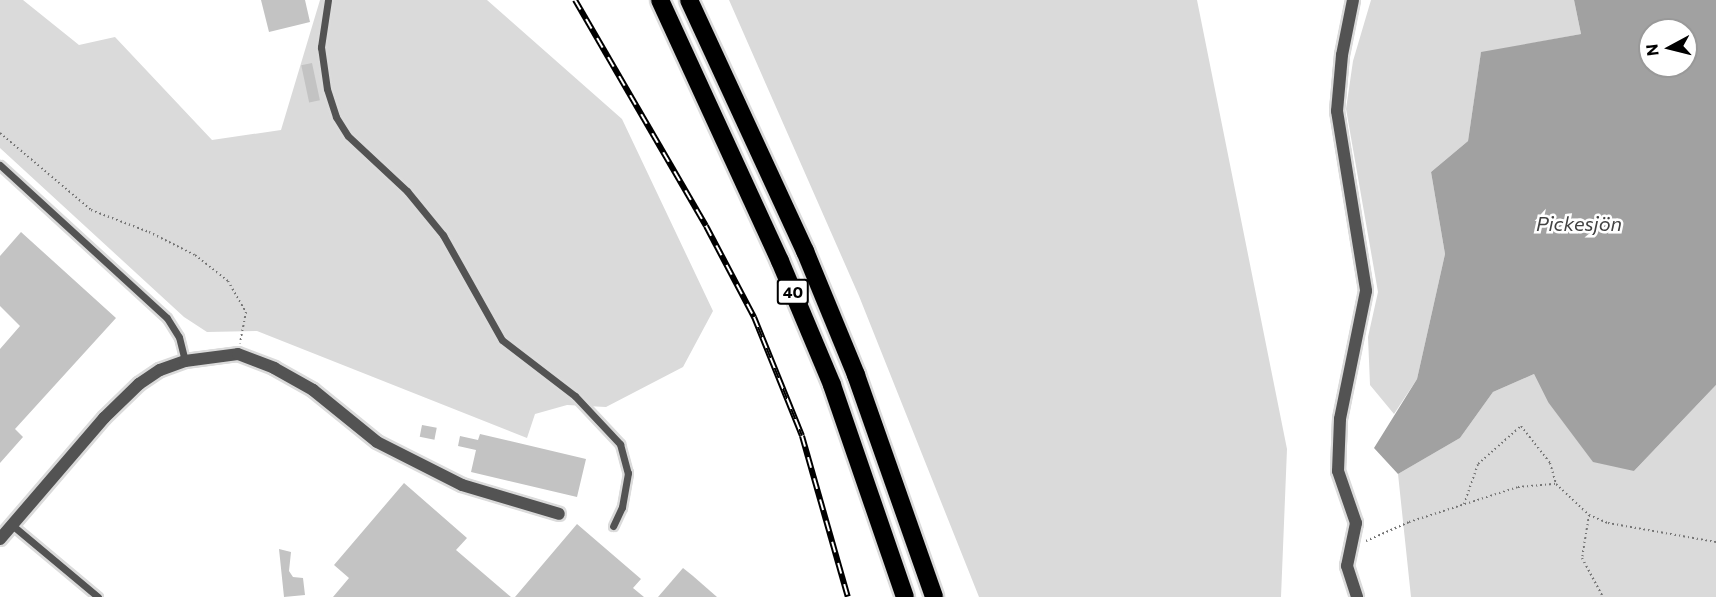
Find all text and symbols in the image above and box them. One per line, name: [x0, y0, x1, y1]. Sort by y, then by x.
north arrow: [1638, 18, 1698, 78]
text: N: [1641, 43, 1662, 57]
water label: Pickesjön: [1536, 211, 1622, 235]
road number: 40: [776, 279, 810, 305]

